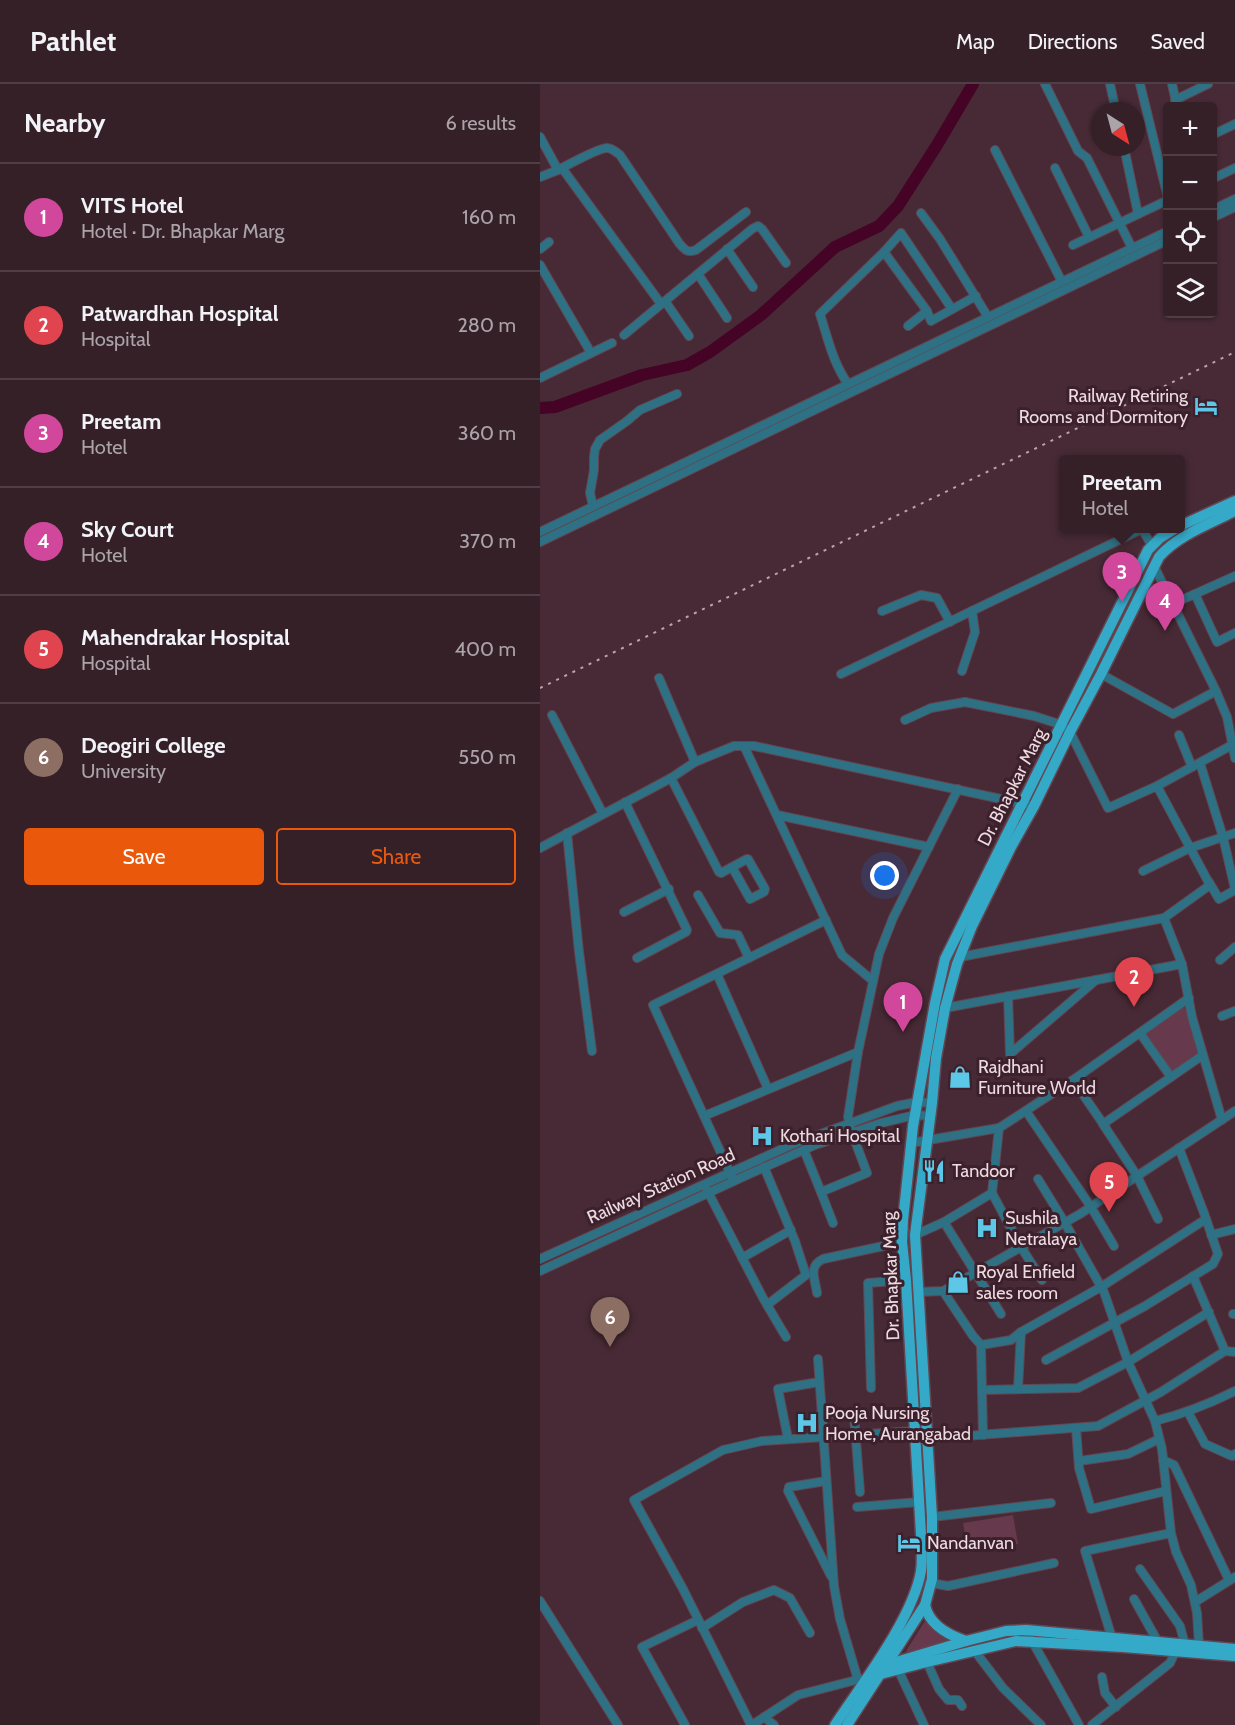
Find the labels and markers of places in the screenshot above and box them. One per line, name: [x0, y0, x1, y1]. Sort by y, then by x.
place label: Railway Retiring Rooms and Dormitory: [1019, 385, 1189, 428]
hotel icon: Railway Retiring Rooms and Dormitory: [1193, 393, 1219, 419]
pin: 3: [1102, 552, 1142, 602]
pin: 4: [1146, 582, 1184, 631]
pin: 2: [1114, 958, 1154, 1007]
pin: 1: [884, 982, 922, 1032]
place label: Rajdhani Furniture World: [978, 1056, 1096, 1099]
shop icon: Rajdhani Furniture World: [947, 1064, 973, 1090]
hospital icon: Kothari Hospital: [749, 1123, 775, 1149]
place label: Kothari Hospital: [780, 1125, 901, 1147]
restaurant icon: Tandoor: [921, 1158, 947, 1184]
place label: Tandoor: [952, 1160, 1015, 1182]
pin: 5: [1090, 1162, 1128, 1212]
place label: Sushila Netralaya: [1005, 1207, 1077, 1250]
hospital icon: Sushila Netralaya: [974, 1215, 1000, 1241]
place label: Royal Enfield sales room: [976, 1261, 1075, 1304]
shop icon: Royal Enfield sales room: [945, 1269, 971, 1295]
pin: 6: [590, 1298, 630, 1347]
place label: Pooja Nursing Home, Aurangabad: [825, 1402, 971, 1445]
hospital icon: Pooja Nursing Home, Aurangabad: [794, 1410, 820, 1436]
hotel icon: Nandanvan: [896, 1530, 922, 1556]
place label: Nandanvan: [927, 1532, 1014, 1554]

